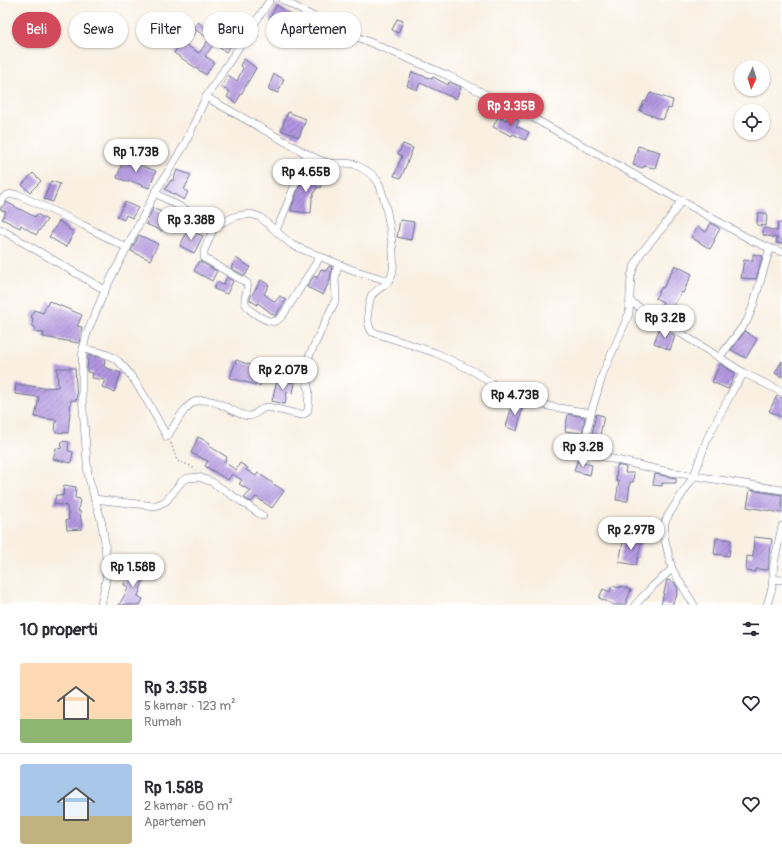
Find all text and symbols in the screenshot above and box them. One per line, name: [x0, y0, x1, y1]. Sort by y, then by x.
chip: Beli: [12, 12, 61, 48]
chip: Sewa: [69, 12, 128, 48]
chip: Filter: [136, 12, 195, 48]
chip: Baru: [203, 12, 258, 48]
chip: Apartemen: [266, 12, 361, 48]
north arrow: [734, 60, 770, 96]
map controls: [734, 60, 770, 140]
pin: Rp 3.35B: [470, 93, 552, 127]
text: Rp 3.35B: [487, 98, 535, 114]
button: locate: [734, 104, 770, 140]
pin: Rp 1.73B: [95, 139, 177, 173]
text: Rp 1.73B: [113, 144, 159, 160]
pin: Rp 4.65B: [265, 159, 347, 193]
text: Rp 4.65B: [282, 164, 330, 180]
pin: Rp 3.38B: [150, 207, 232, 241]
text: Rp 3.38B: [167, 212, 215, 228]
pin: Rp 3.2B: [628, 305, 702, 339]
text: Rp 3.2B: [644, 310, 686, 326]
pin: Rp 2.07B: [242, 357, 324, 391]
text: Rp 2.07B: [258, 362, 308, 378]
pin: Rp 4.73B: [474, 382, 556, 416]
text: Rp 4.73B: [491, 387, 539, 403]
pin: Rp 3.2B: [546, 434, 620, 468]
text: Rp 3.2B: [562, 439, 604, 455]
pin: Rp 2.97B: [590, 517, 672, 551]
text: Rp 2.97B: [607, 522, 655, 538]
pin: Rp 1.58B: [92, 554, 174, 588]
text: Rp 1.58B: [110, 559, 156, 575]
icon: filters: [740, 618, 762, 640]
text: 10 properti: [20, 619, 97, 640]
text: Rp 3.35B: [144, 677, 207, 698]
icon: home: [52, 679, 100, 727]
icon: heart: [740, 692, 762, 714]
text: 5 kamar · 123 m²: [144, 698, 235, 714]
text: Rumah: [144, 714, 181, 730]
text: Rp 1.58B: [144, 777, 203, 798]
icon: home: [52, 780, 100, 828]
icon: heart: [740, 793, 762, 815]
text: 2 kamar · 60 m²: [144, 798, 233, 814]
text: Apartemen: [144, 814, 206, 830]

